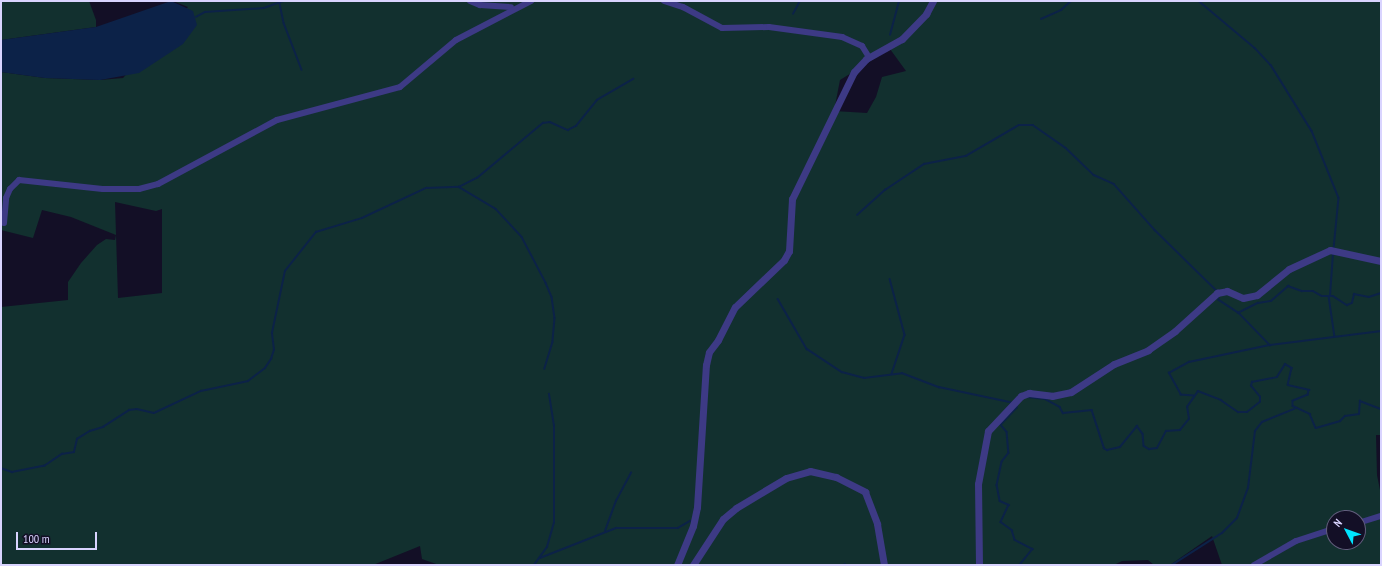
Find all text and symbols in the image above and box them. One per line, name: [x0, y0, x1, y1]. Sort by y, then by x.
north arrow: [1326, 510, 1366, 550]
text: N: [1330, 516, 1345, 530]
scale bar: [18, 524, 99, 550]
text: 100 m: [23, 531, 50, 546]

